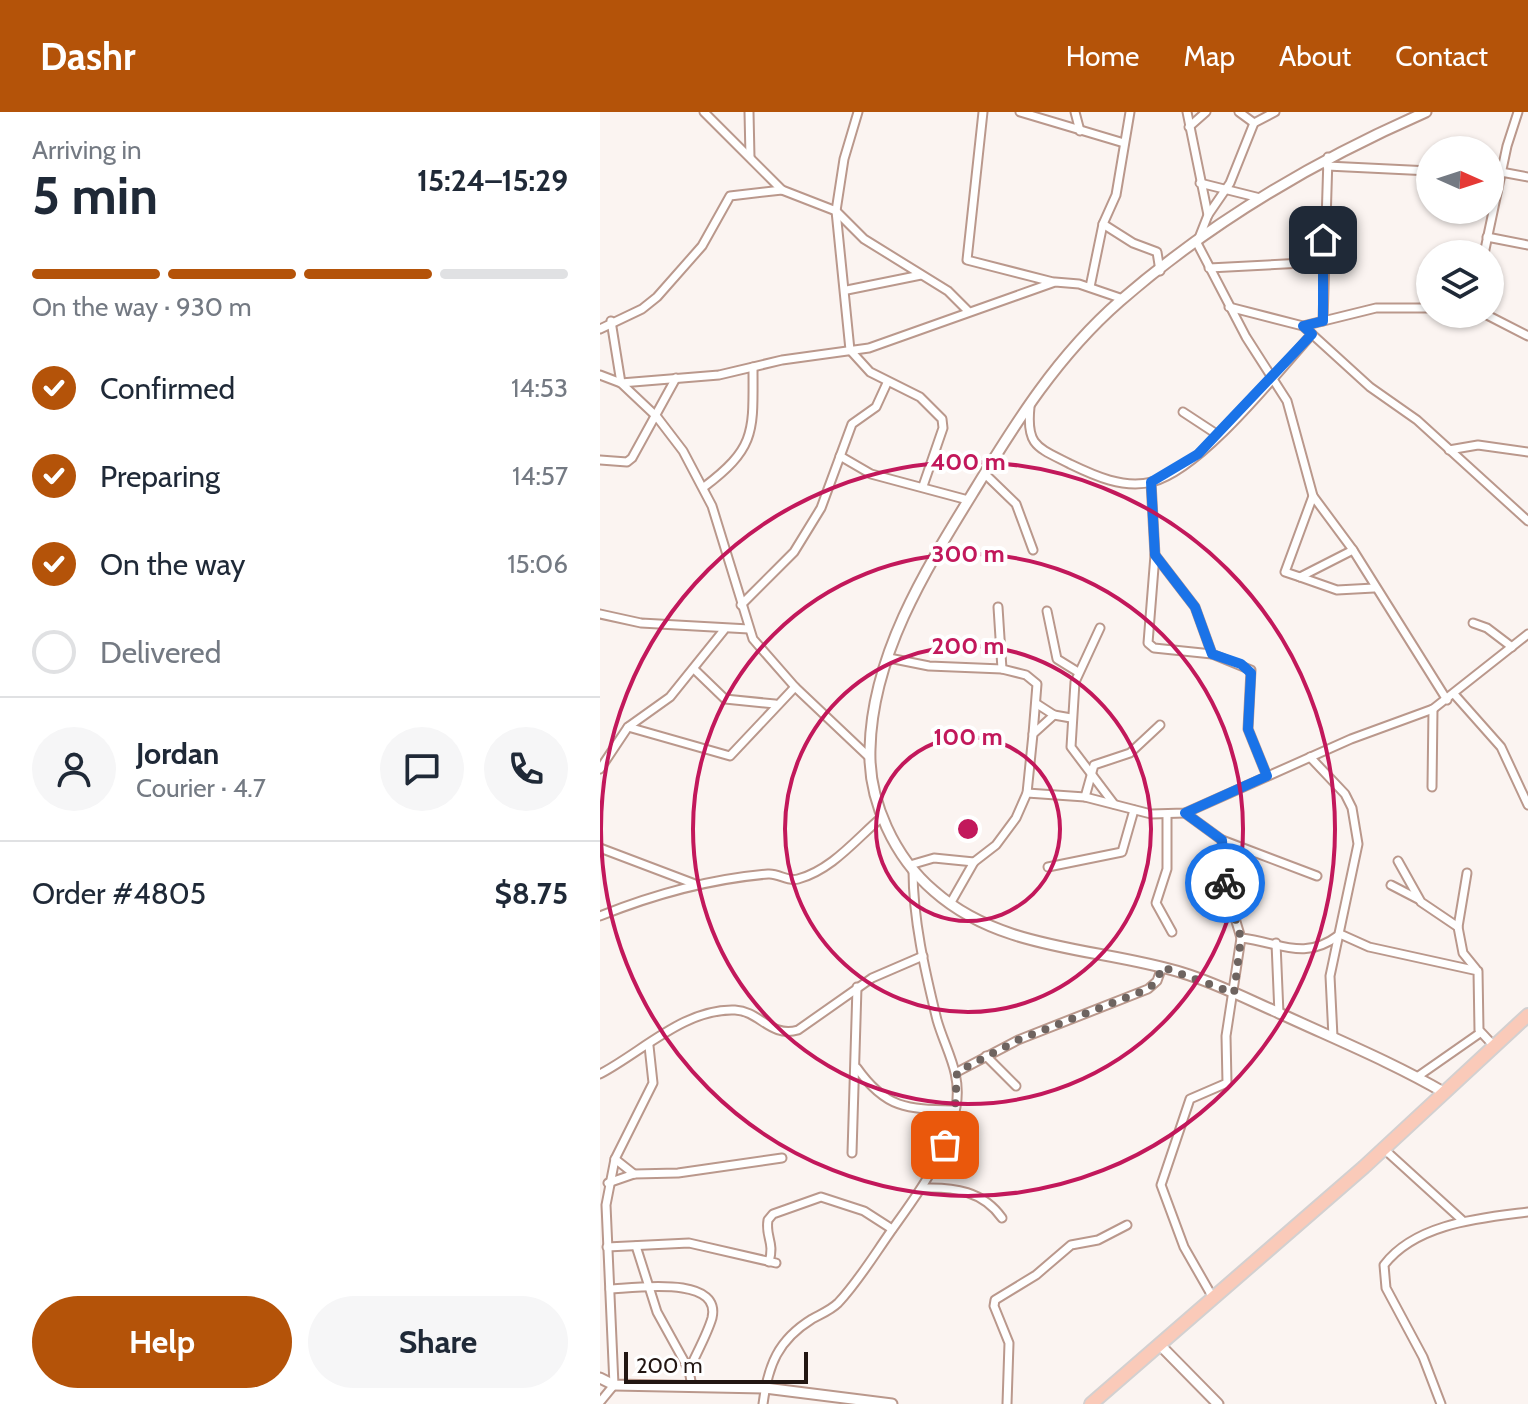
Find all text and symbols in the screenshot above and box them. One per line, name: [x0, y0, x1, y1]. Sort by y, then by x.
text: Dashr: [40, 33, 136, 80]
text: Home: [1066, 39, 1139, 73]
text: Map: [1183, 39, 1235, 73]
text: About: [1279, 39, 1351, 73]
text: Contact: [1395, 39, 1488, 73]
text: Arriving in: [32, 134, 142, 166]
north arrow: [1416, 136, 1504, 224]
map controls: [1416, 136, 1504, 328]
text: 15:24–15:29: [417, 162, 568, 199]
text: 5 min: [32, 164, 158, 227]
pin: [1289, 206, 1357, 274]
icon: home: [1301, 218, 1345, 262]
button: layers: [1416, 240, 1504, 328]
text: On the way · 930 m: [32, 291, 252, 323]
icon: check: [32, 366, 76, 410]
text: Confirmed: [100, 370, 235, 407]
text: 14:53: [511, 372, 568, 404]
text: 400 m: [930, 447, 1006, 476]
icon: check: [32, 454, 76, 498]
text: Preparing: [100, 458, 220, 495]
text: 14:57: [512, 460, 568, 492]
text: 300 m: [931, 539, 1005, 568]
icon: check: [32, 542, 76, 586]
text: On the way: [100, 546, 245, 583]
text: 15:06: [507, 548, 568, 580]
text: 200 m: [932, 631, 1004, 660]
text: Delivered: [100, 634, 221, 671]
text: 100 m: [933, 722, 1003, 751]
button: person: [32, 727, 116, 811]
button: chat: [380, 727, 464, 811]
button: phone: [484, 727, 568, 811]
text: Jordan: [136, 735, 219, 772]
text: Courier · 4.7: [136, 772, 266, 804]
centre of rings: [954, 815, 982, 843]
courier: [1185, 843, 1265, 923]
icon: bike: [1203, 861, 1247, 905]
text: Order #4805: [32, 875, 206, 912]
text: $8.75: [494, 875, 568, 912]
pin: [911, 1111, 979, 1179]
icon: bag: [923, 1123, 967, 1167]
button: Help: [32, 1296, 292, 1388]
button: Share: [308, 1296, 568, 1388]
scale bar: [624, 1348, 808, 1384]
text: 200 m: [636, 1352, 702, 1379]

